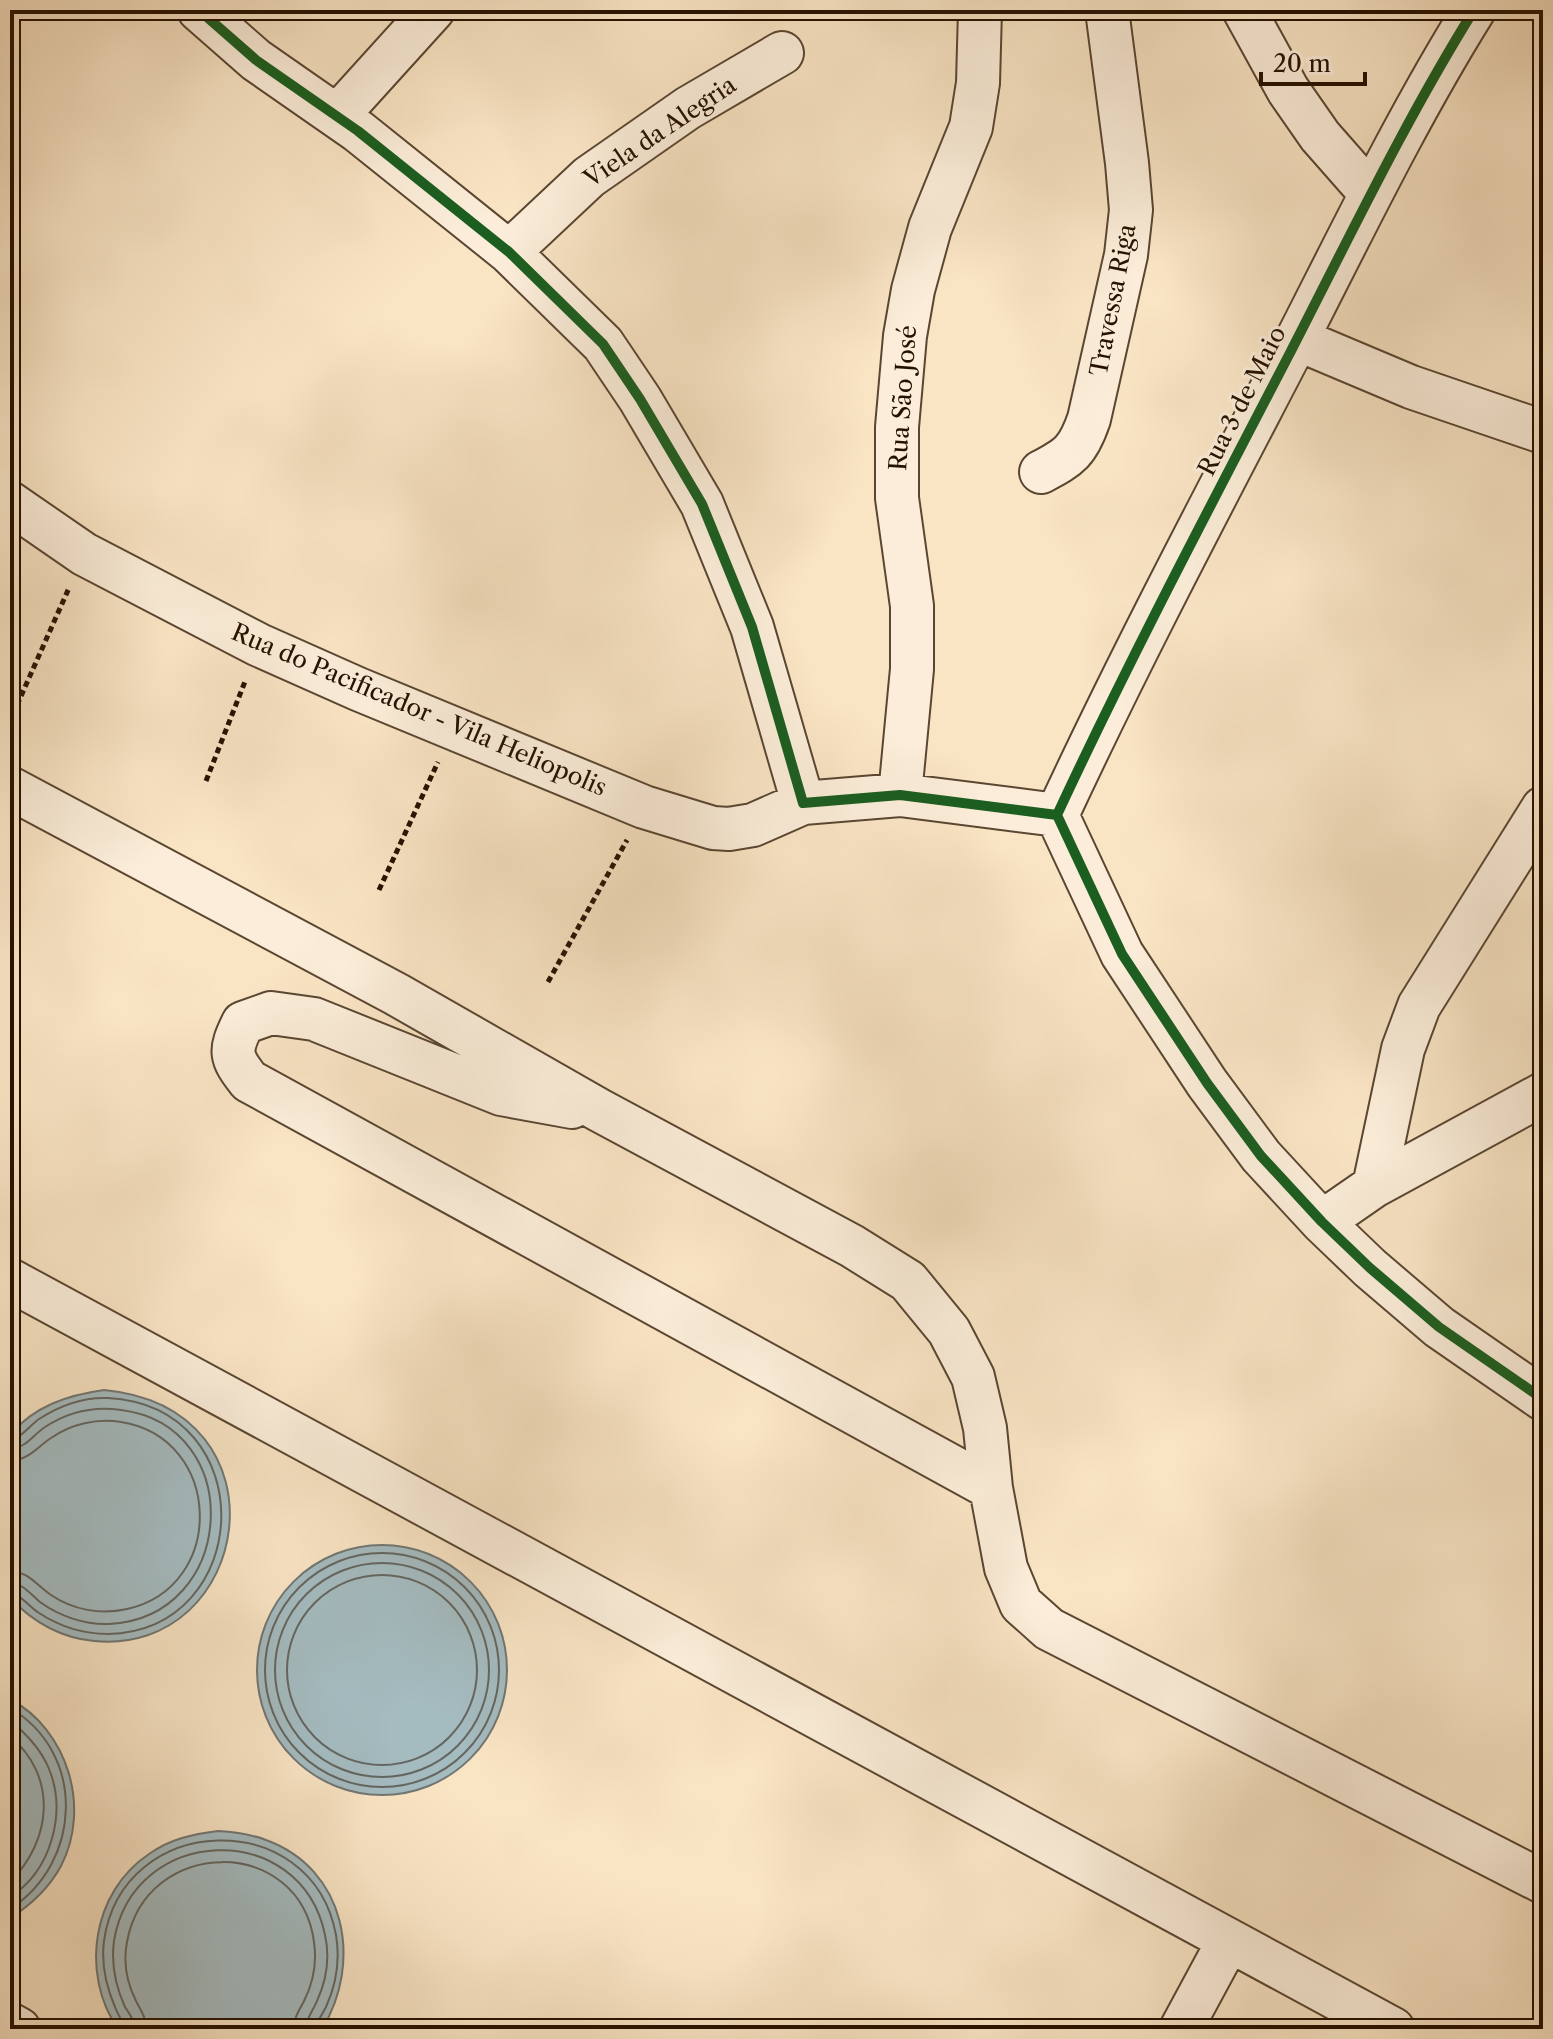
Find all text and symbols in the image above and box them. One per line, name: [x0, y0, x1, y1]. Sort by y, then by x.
scale bar: [1261, 36, 1365, 86]
text: 20 m: [1273, 49, 1331, 78]
street label: Viela da Alegria: [577, 70, 742, 194]
street label: Travessa Riga: [1084, 221, 1142, 378]
street label: Rua 3 de Maio: [1191, 321, 1292, 480]
street label: Rua São José: [883, 324, 922, 472]
street label: Rua do Pacificador - Vila Heliopolis: [227, 617, 611, 802]

